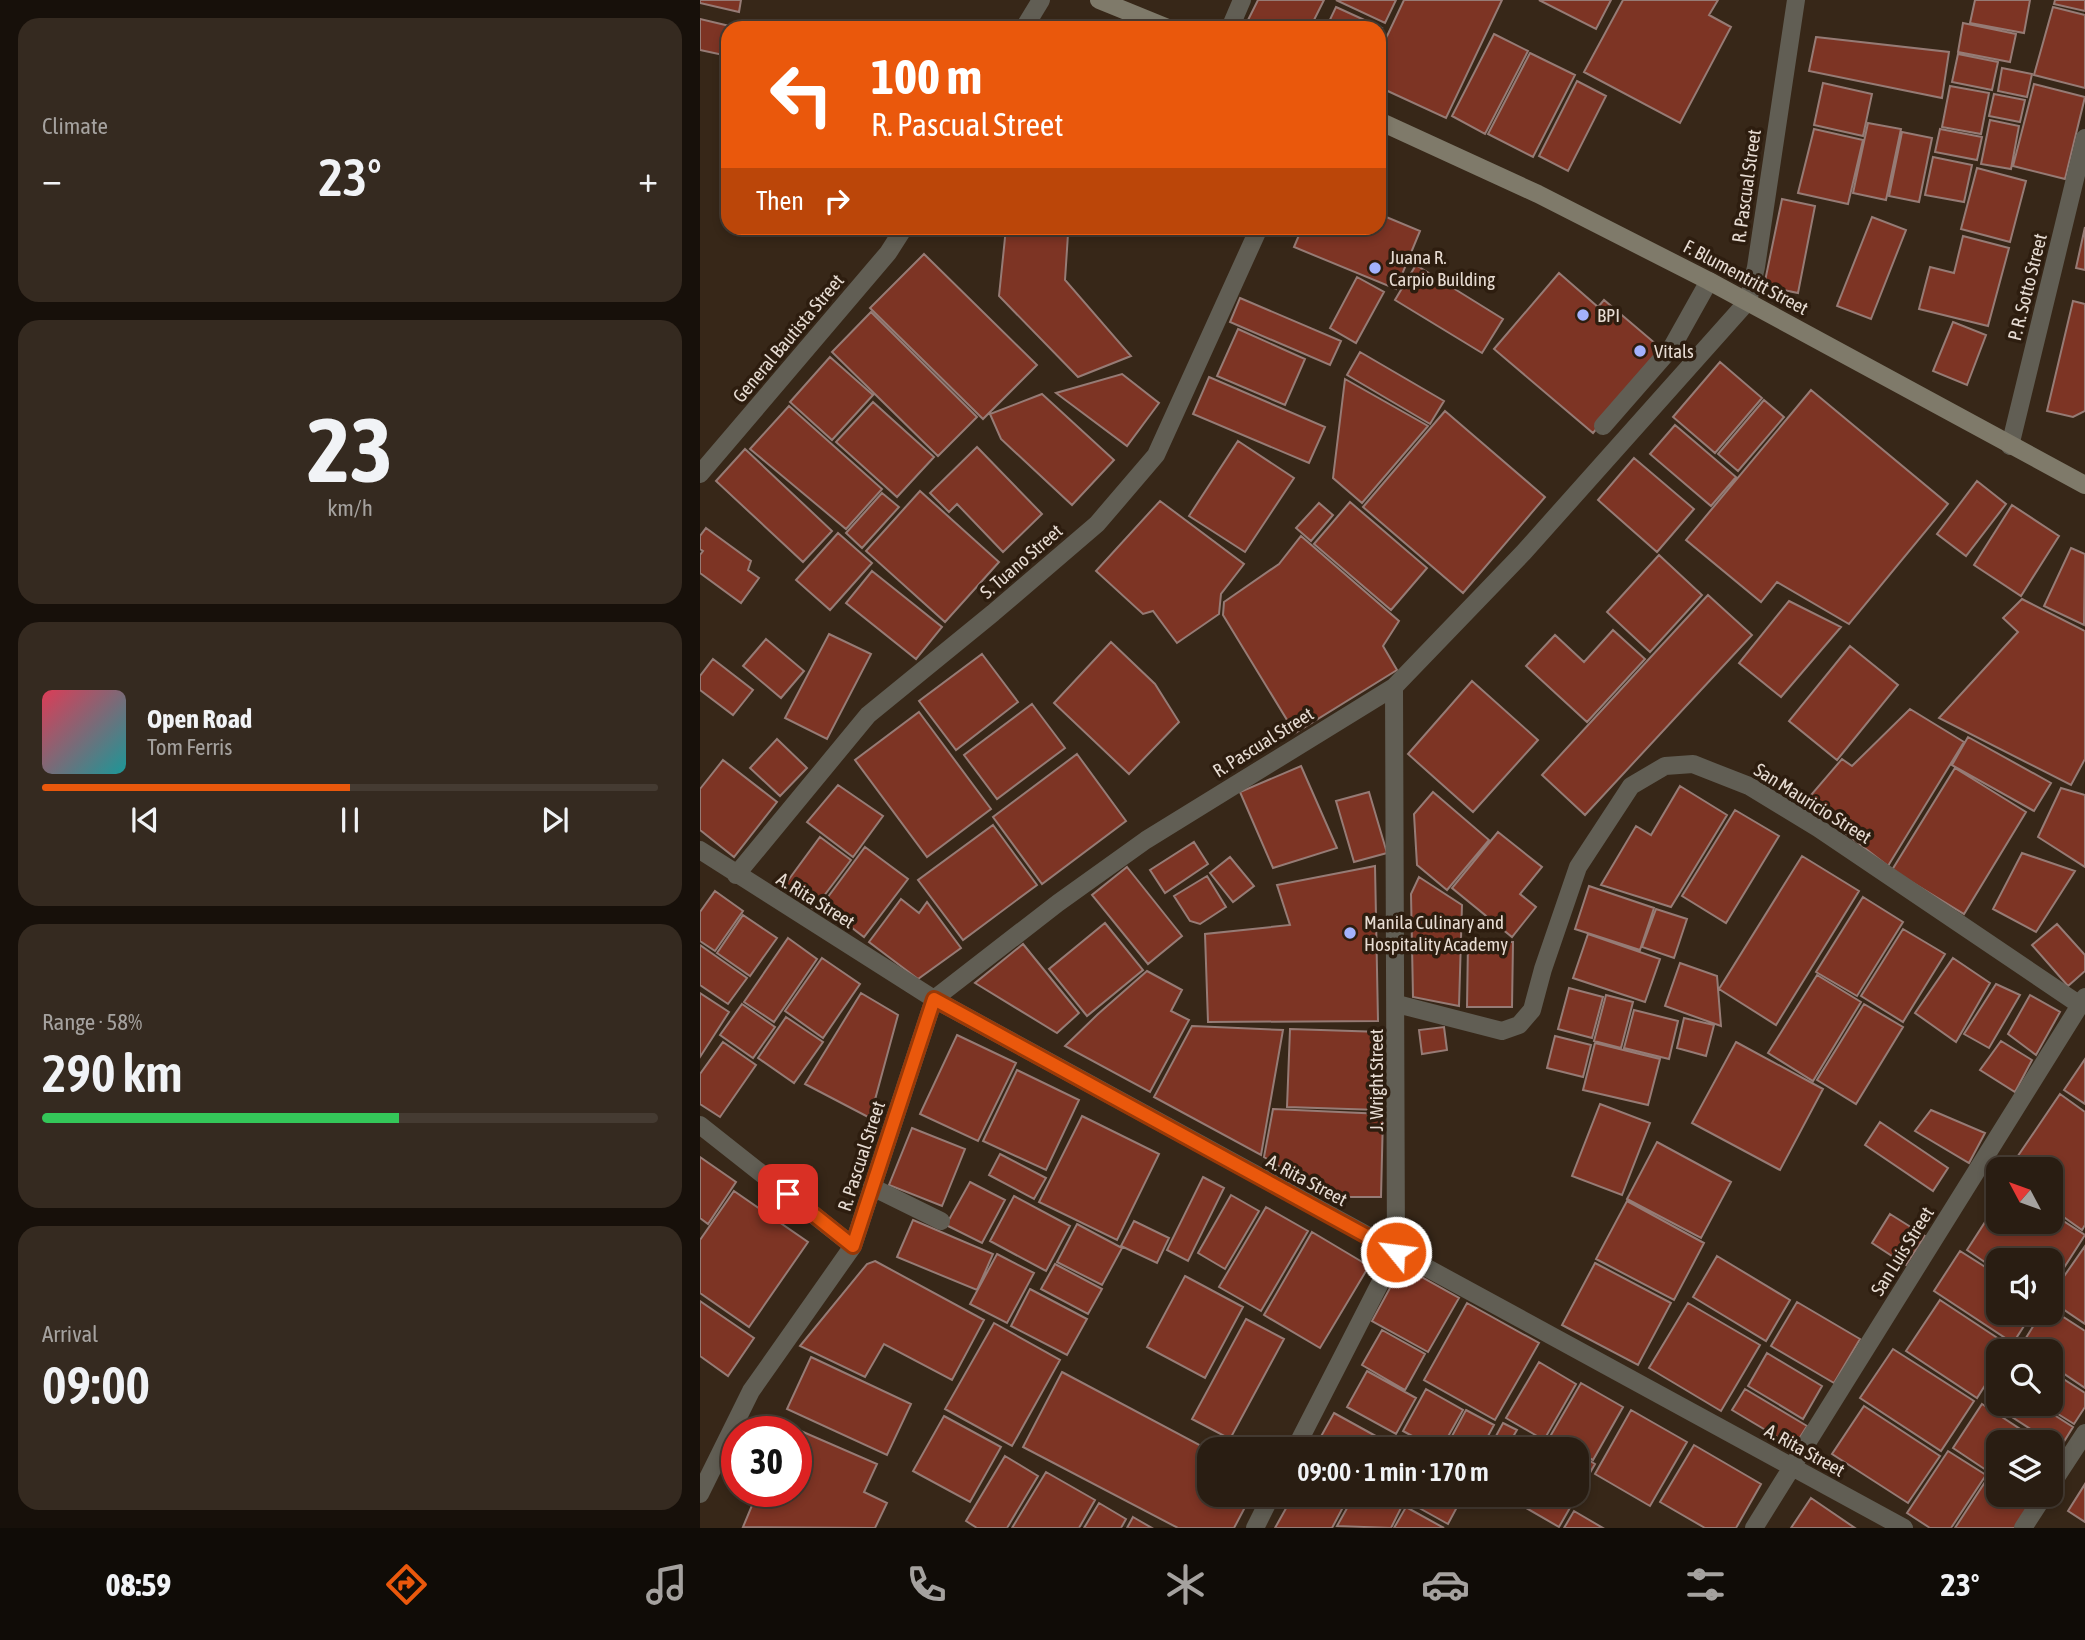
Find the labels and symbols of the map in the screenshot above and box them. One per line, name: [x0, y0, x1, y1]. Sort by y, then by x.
street label: R. Pascual Street: [1727, 128, 1765, 244]
street label: P. R. Sotto Street: [2003, 231, 2051, 343]
street label: F. Blumentritt Street: [1680, 235, 1812, 319]
place label: Juana R. Carpio Building: [1389, 246, 1496, 290]
marker: Juana R. Carpio Building: [1367, 260, 1383, 276]
street label: General Bautista Street: [728, 269, 848, 407]
place label: BPI: [1597, 304, 1620, 326]
marker: BPI: [1575, 307, 1591, 323]
place label: Vitals: [1654, 340, 1694, 362]
marker: Vitals: [1632, 343, 1648, 359]
street label: S. Tuano Street: [975, 519, 1067, 603]
street label: R. Pascual Street: [1209, 702, 1317, 782]
street label: San Mauricio Street: [1750, 758, 1876, 848]
street label: A. Rita Street: [773, 867, 859, 933]
place label: Manila Culinary and Hospitality Academy: [1364, 911, 1508, 955]
marker: Manila Culinary and Hospitality Academy: [1342, 925, 1358, 941]
street label: J. Wright Street: [1365, 1029, 1387, 1131]
street label: R. Pascual Street: [833, 1098, 889, 1214]
street label: A. Rita Street: [1263, 1150, 1351, 1210]
north arrow: [1986, 1157, 2063, 1234]
pin: [758, 1164, 818, 1224]
street label: San Luis Street: [1866, 1203, 1938, 1299]
position arrow: [1359, 1215, 1433, 1289]
speed limit sign: 30: [721, 1416, 812, 1507]
street label: A. Rita Street: [1761, 1419, 1849, 1481]

